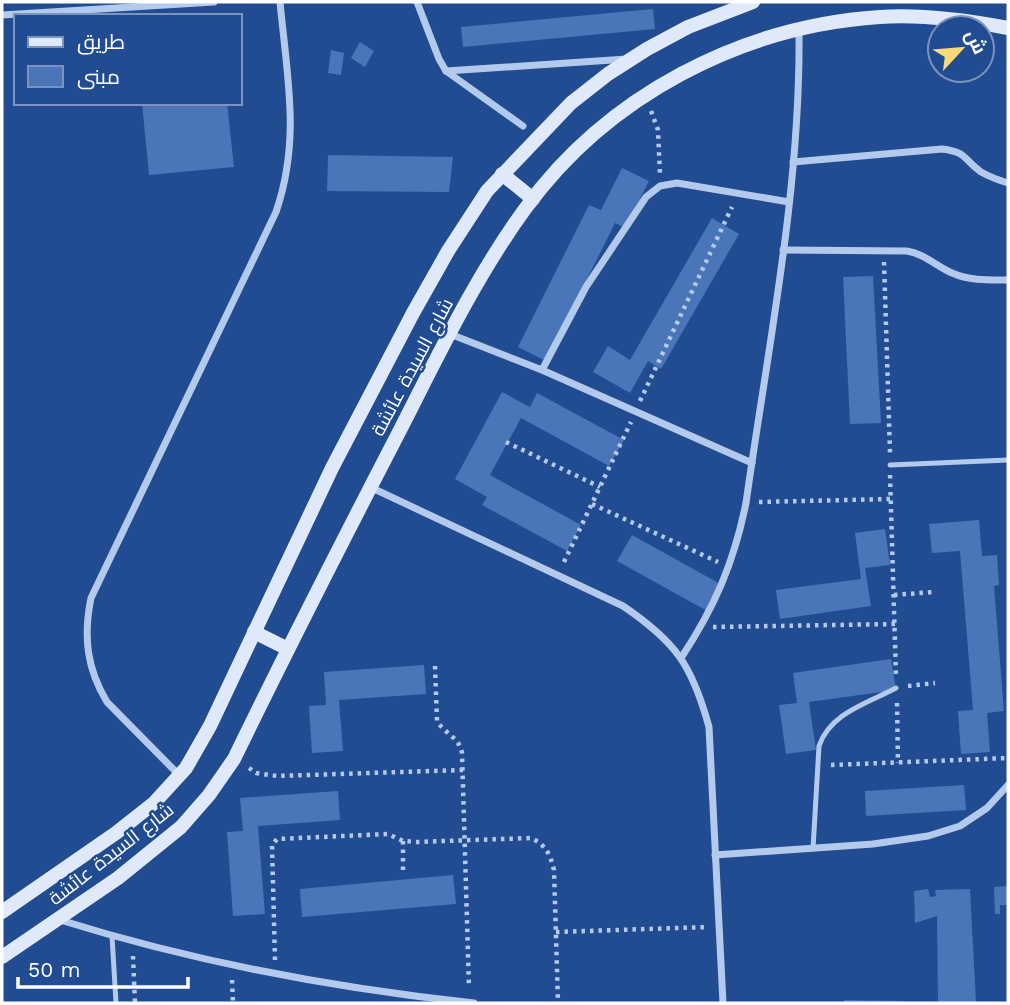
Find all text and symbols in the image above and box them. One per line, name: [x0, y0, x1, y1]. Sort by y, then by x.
legend: [14, 14, 242, 105]
north arrow: [926, 14, 996, 84]
text: ش: [960, 26, 992, 58]
text: طريق: [77, 29, 125, 55]
text: مبنى: [77, 64, 120, 90]
street label: شارع السيدة عائشة: [366, 294, 460, 441]
street label: شارع السيدة عائشة: [44, 798, 179, 912]
scale bar: [18, 946, 187, 990]
text: 50 m: [28, 957, 80, 982]

